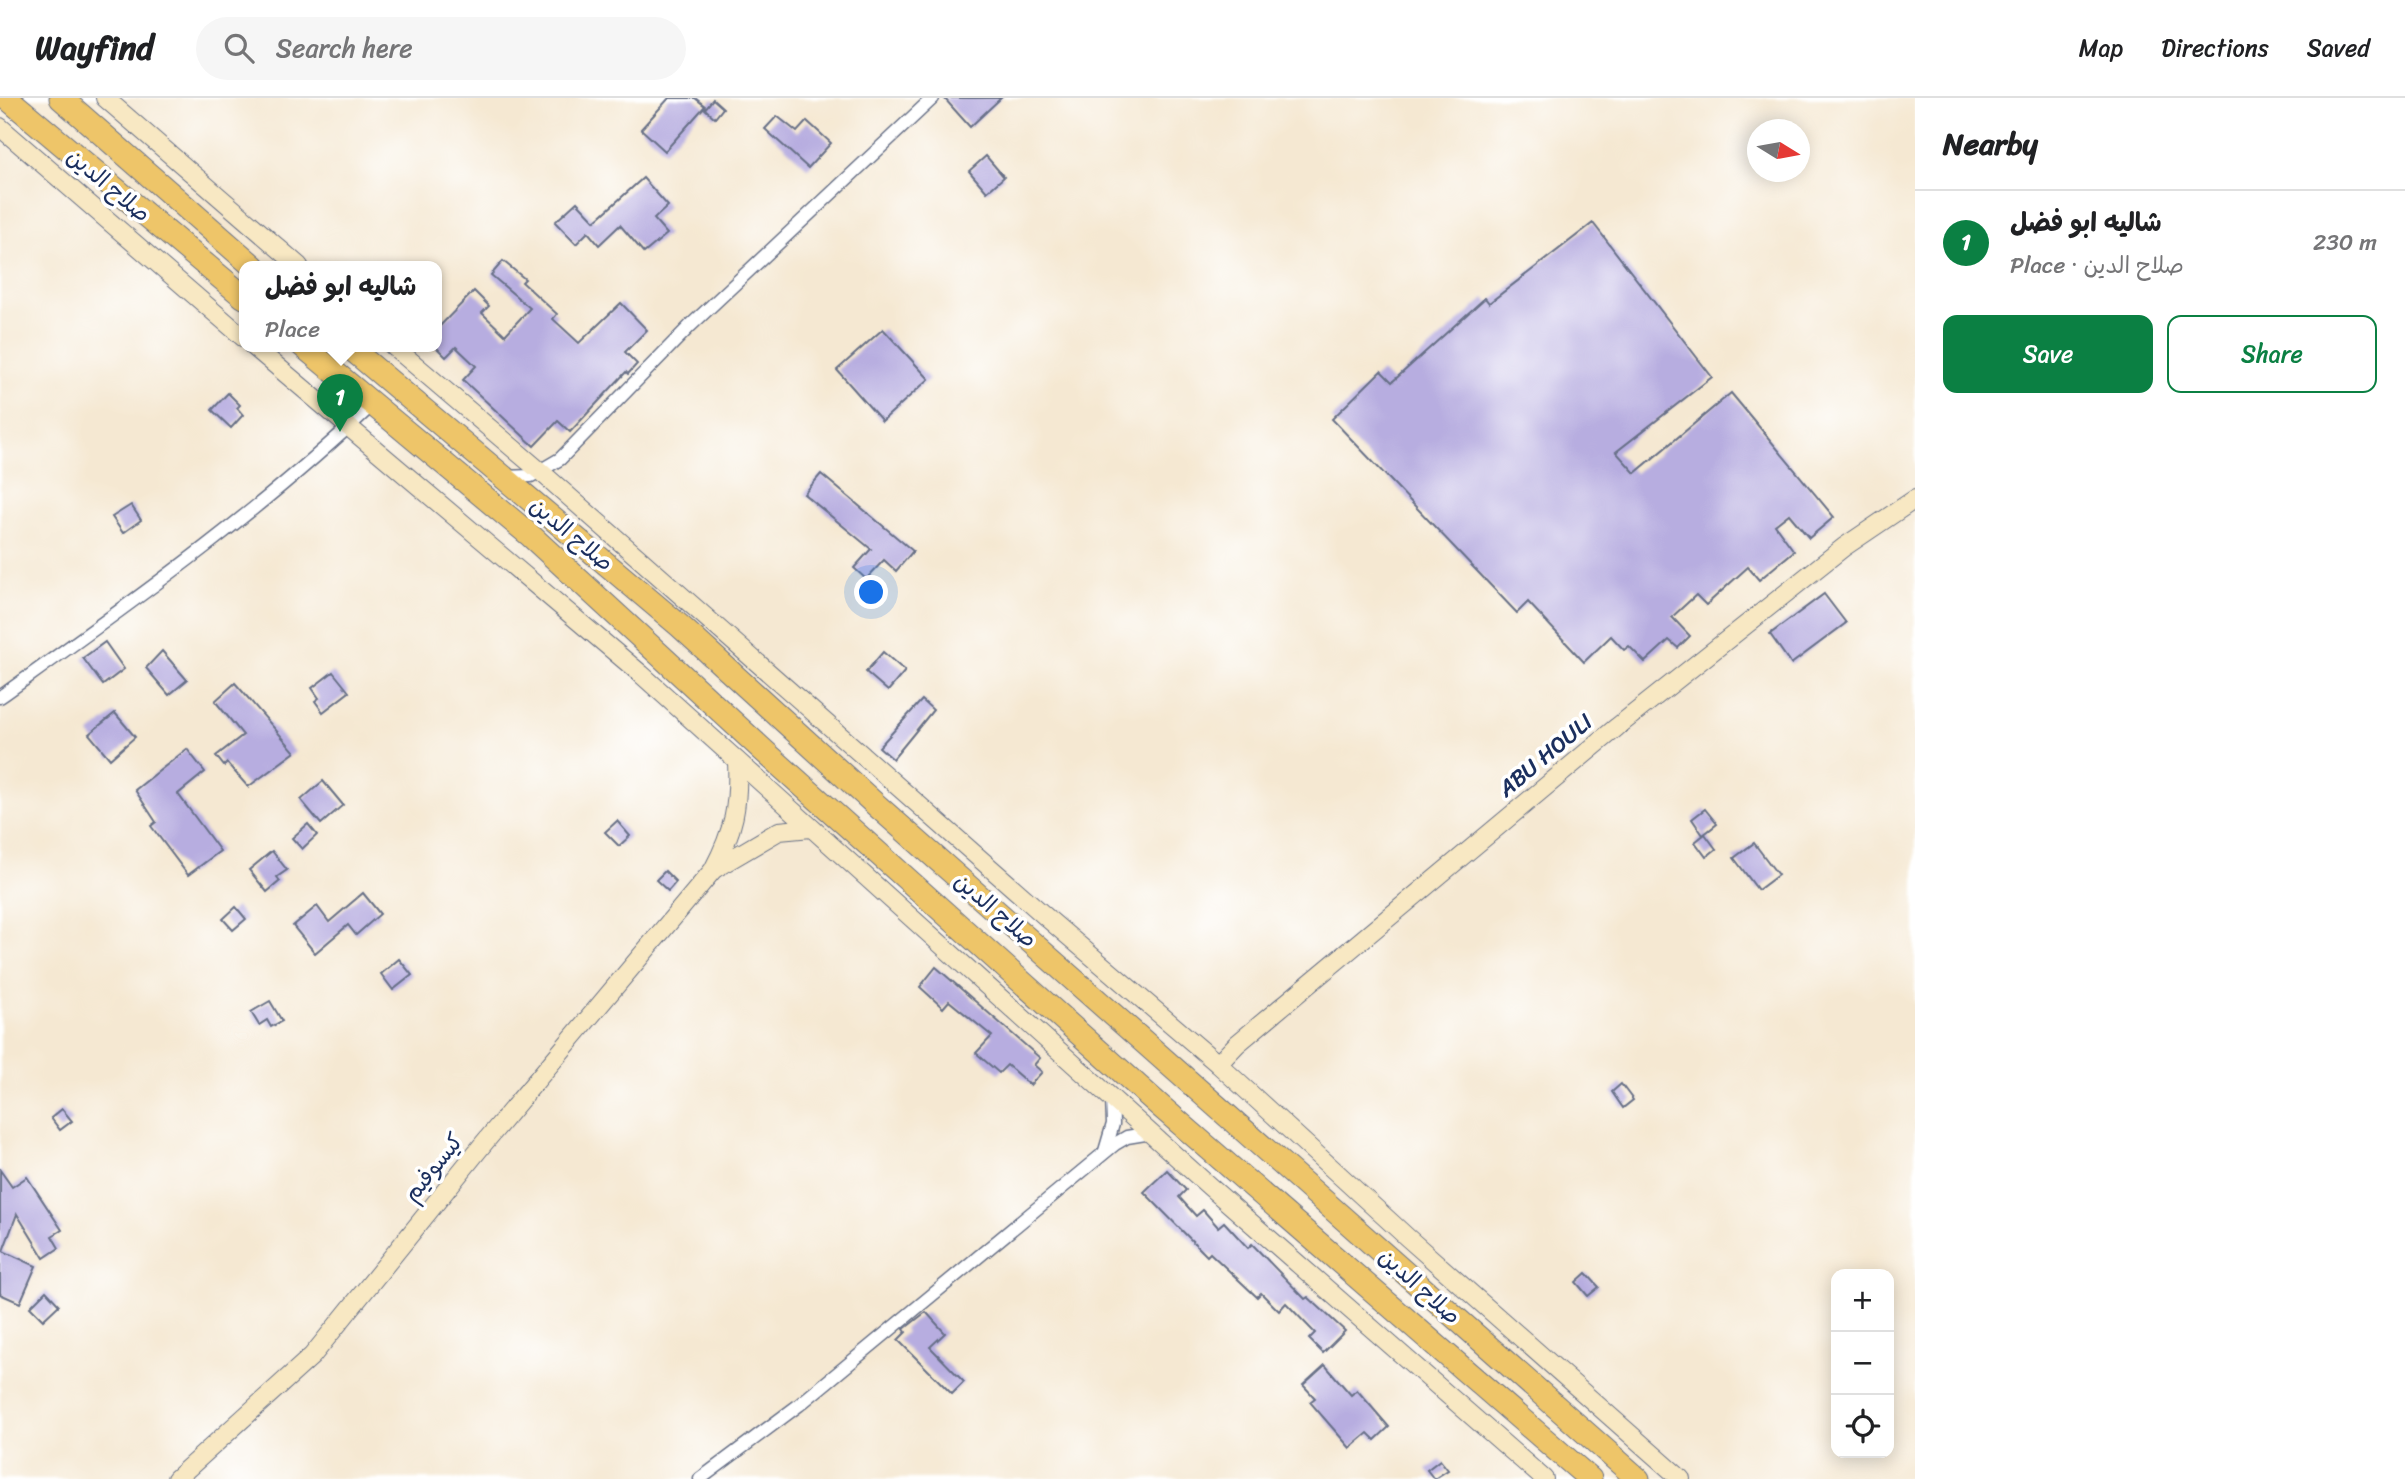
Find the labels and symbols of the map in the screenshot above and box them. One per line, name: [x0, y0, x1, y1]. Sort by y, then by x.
north arrow: [1747, 119, 1810, 182]
street label: صلاح الدين: [57, 137, 160, 233]
pin: 1: [317, 374, 363, 432]
street label: صلاح الدين: [520, 486, 623, 582]
your location: [854, 575, 888, 609]
street label: ABU HOULI: [1487, 703, 1602, 809]
street label: صلاح الدين: [944, 862, 1047, 959]
street label: كيسوفيم: [392, 1123, 475, 1211]
street label: صلاح الدين: [1369, 1238, 1471, 1335]

